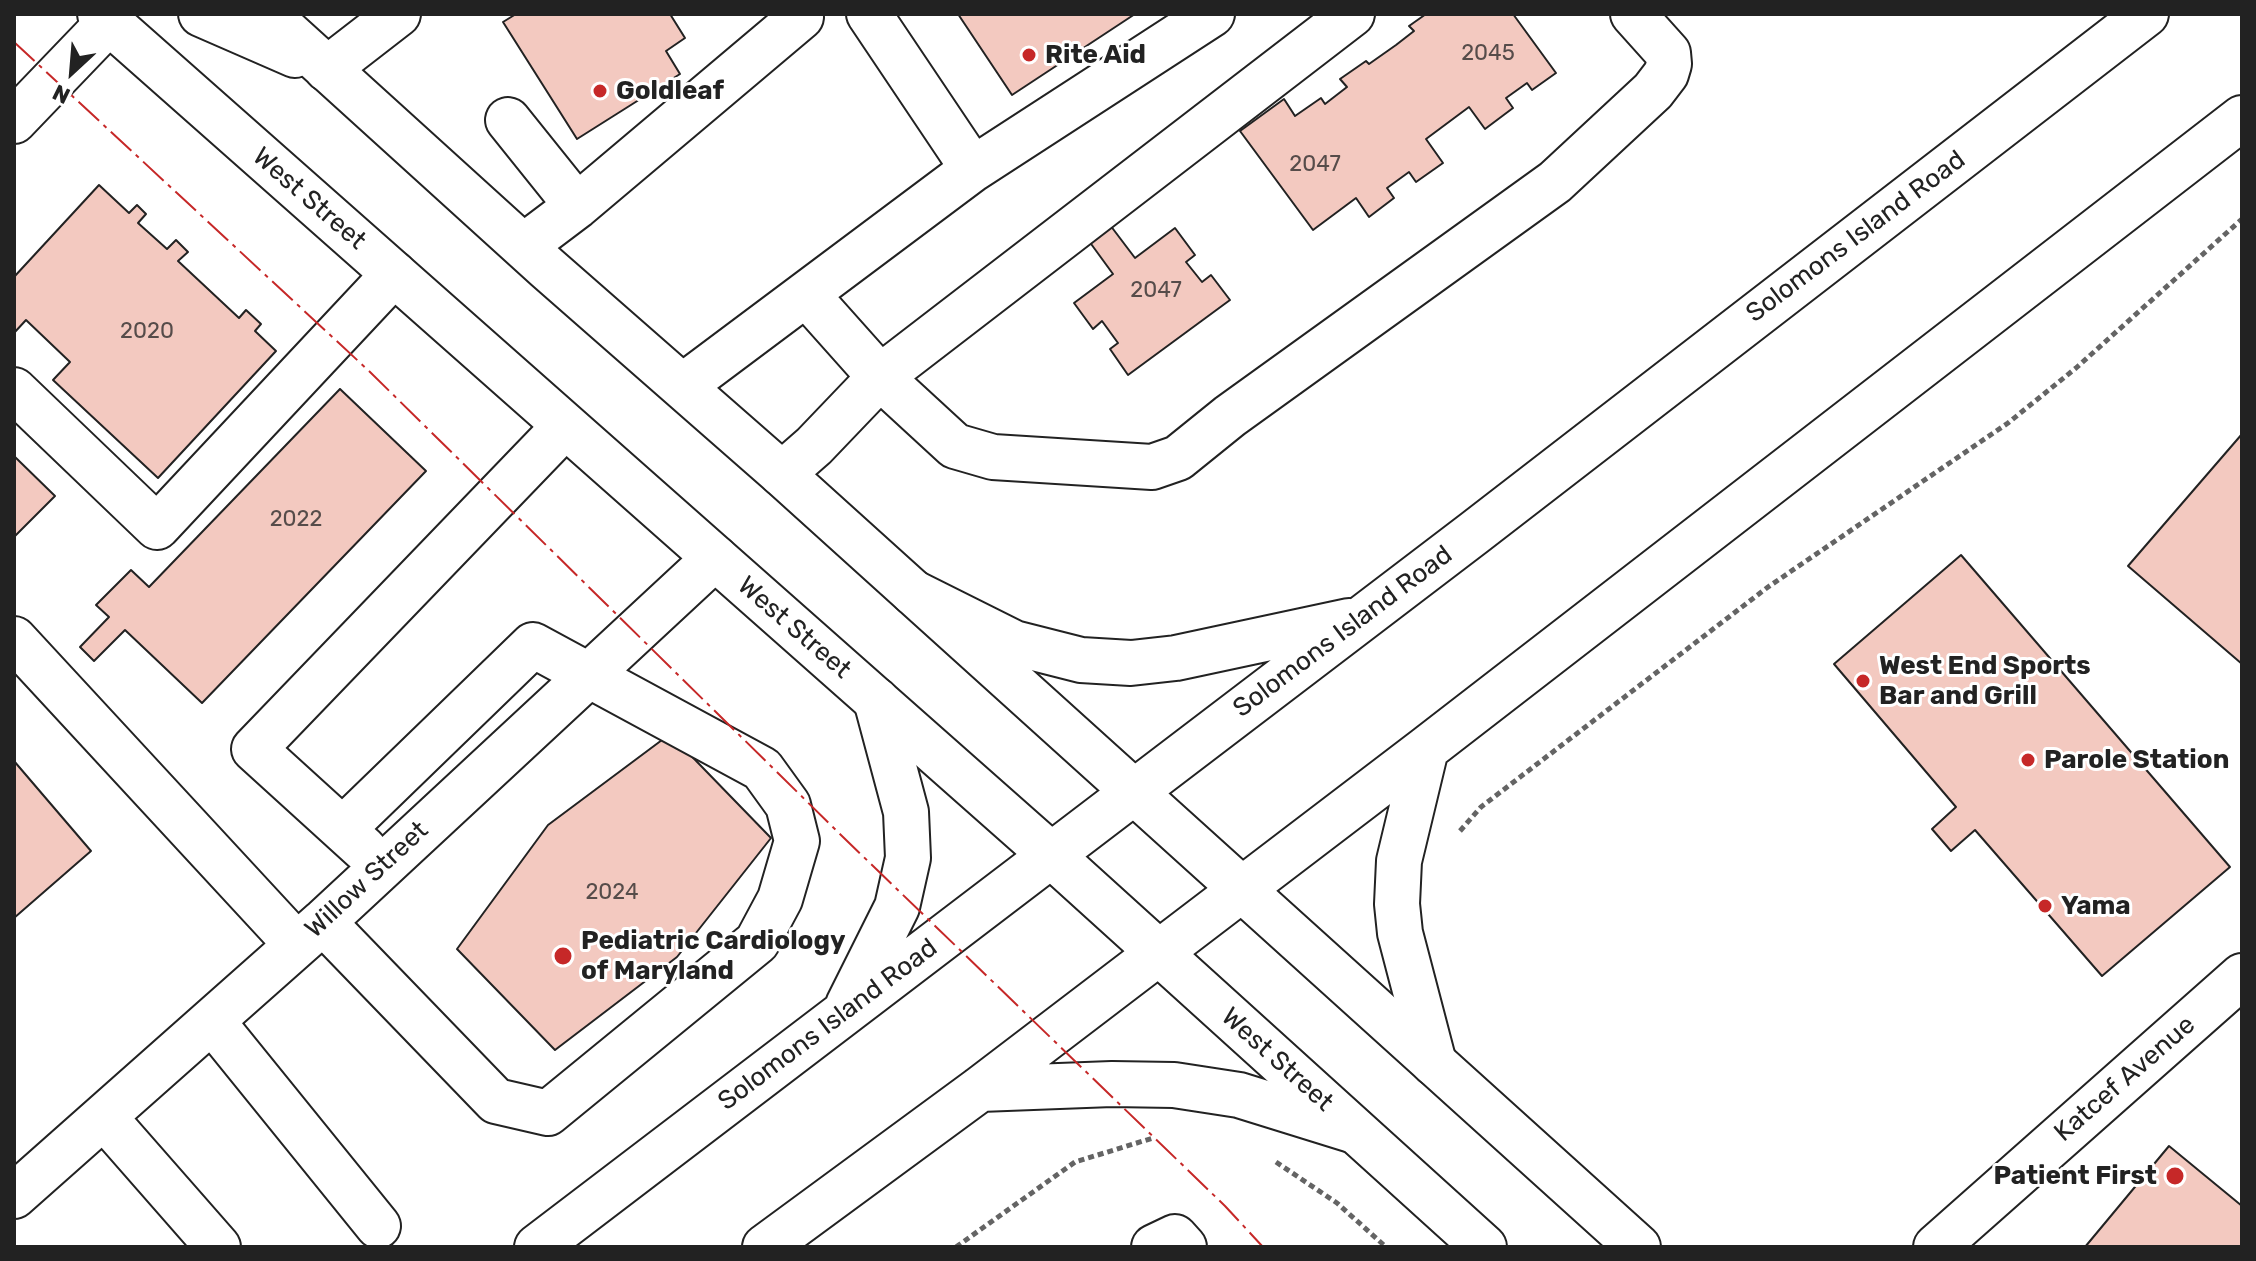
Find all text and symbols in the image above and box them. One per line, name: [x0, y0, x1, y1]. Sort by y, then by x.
north arrow: [32, 32, 112, 112]
place label: Rite Aid: [1045, 39, 1146, 71]
house number: 2045: [1461, 41, 1515, 67]
marker: Rite Aid: [1020, 46, 1038, 64]
place label: Goldleaf: [616, 75, 724, 107]
text: N: [48, 78, 74, 110]
marker: Goldleaf: [591, 82, 609, 100]
street label: West Street: [246, 141, 372, 257]
street label: Solomons Island Road: [1740, 144, 1972, 330]
house number: 2047: [1289, 152, 1341, 178]
house number: 2047: [1130, 278, 1182, 304]
house number: 2020: [120, 319, 174, 345]
house number: 2022: [270, 507, 322, 533]
street label: Solomons Island Road: [1227, 539, 1459, 725]
street label: West Street: [731, 570, 857, 686]
place label: West End Sports Bar and Grill: [1879, 650, 2091, 712]
marker: West End Sports Bar and Grill: [1854, 672, 1872, 690]
place label: Parole Station: [2044, 744, 2229, 776]
marker: Parole Station: [2019, 751, 2037, 769]
street label: Willow Street: [299, 815, 435, 945]
house number: 2024: [585, 880, 639, 906]
place label: Yama: [2061, 890, 2131, 922]
marker: Yama: [2036, 897, 2054, 915]
place label: Pediatric Cardiology of Maryland: [581, 925, 846, 986]
street label: Solomons Island Road: [712, 932, 944, 1118]
marker: Pediatric Cardiology of Maryland: [552, 945, 574, 967]
street label: West Street: [1215, 1002, 1339, 1118]
street label: Katcef Avenue: [2048, 1009, 2202, 1149]
place label: Patient First: [1993, 1160, 2157, 1192]
marker: Patient First: [2164, 1165, 2186, 1187]

